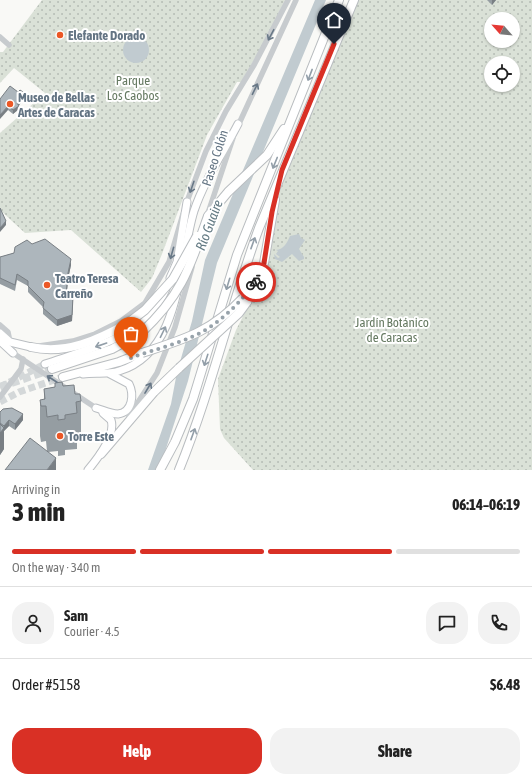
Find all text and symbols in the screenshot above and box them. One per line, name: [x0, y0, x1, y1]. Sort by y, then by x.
pin: [317, 3, 351, 44]
icon: home: [323, 9, 345, 31]
north arrow: [484, 12, 520, 48]
map controls: [484, 12, 520, 92]
place label: Elefante Dorado: [68, 28, 145, 43]
one-way arrow: [266, 28, 274, 40]
marker: Elefante Dorado: [55, 30, 65, 40]
button: locate: [484, 56, 520, 92]
one-way arrow: [305, 69, 313, 81]
park label: Parque Los Caobos: [107, 73, 160, 103]
one-way arrow: [252, 84, 259, 96]
place label: Museo de Bellas Artes de Caracas: [17, 90, 95, 120]
marker: Museo de Bellas Artes de Caracas: [5, 99, 15, 109]
street label: Paseo Colón: [199, 128, 231, 188]
one-way arrow: [271, 156, 278, 168]
one-way arrow: [188, 181, 195, 194]
water label: Río Guaire: [192, 198, 226, 252]
one-way arrow: [250, 237, 258, 249]
one-way arrow: [168, 246, 175, 259]
courier: [236, 262, 276, 302]
place label: Teatro Teresa Carreño: [55, 271, 119, 301]
icon: bike: [245, 271, 267, 293]
one-way arrow: [224, 277, 231, 290]
marker: Teatro Teresa Carreño: [42, 280, 52, 290]
park label: Jardín Botánico de Caracas: [355, 315, 429, 345]
pin: [114, 317, 148, 358]
icon: bag: [120, 323, 142, 345]
one-way arrow: [160, 326, 167, 338]
one-way arrow: [95, 342, 108, 349]
one-way arrow: [201, 354, 209, 366]
one-way arrow: [46, 374, 58, 382]
one-way arrow: [145, 382, 153, 394]
one-way arrow: [190, 428, 198, 440]
place label: Torre Este: [68, 429, 114, 444]
marker: Torre Este: [55, 431, 65, 441]
text: Arriving in: [12, 482, 60, 497]
text: 06:14–06:19: [452, 496, 520, 513]
text: 3 min: [12, 497, 65, 527]
text: On the way · 340 m: [12, 560, 100, 575]
button: person: [12, 602, 54, 644]
button: chat: [426, 602, 468, 644]
button: phone: [478, 602, 520, 644]
text: Sam: [64, 607, 88, 624]
text: Courier · 4.5: [64, 624, 120, 639]
text: Order #5158: [12, 676, 80, 693]
text: $6.48: [490, 676, 520, 693]
button: Help: [12, 728, 262, 774]
button: Share: [270, 728, 520, 774]

